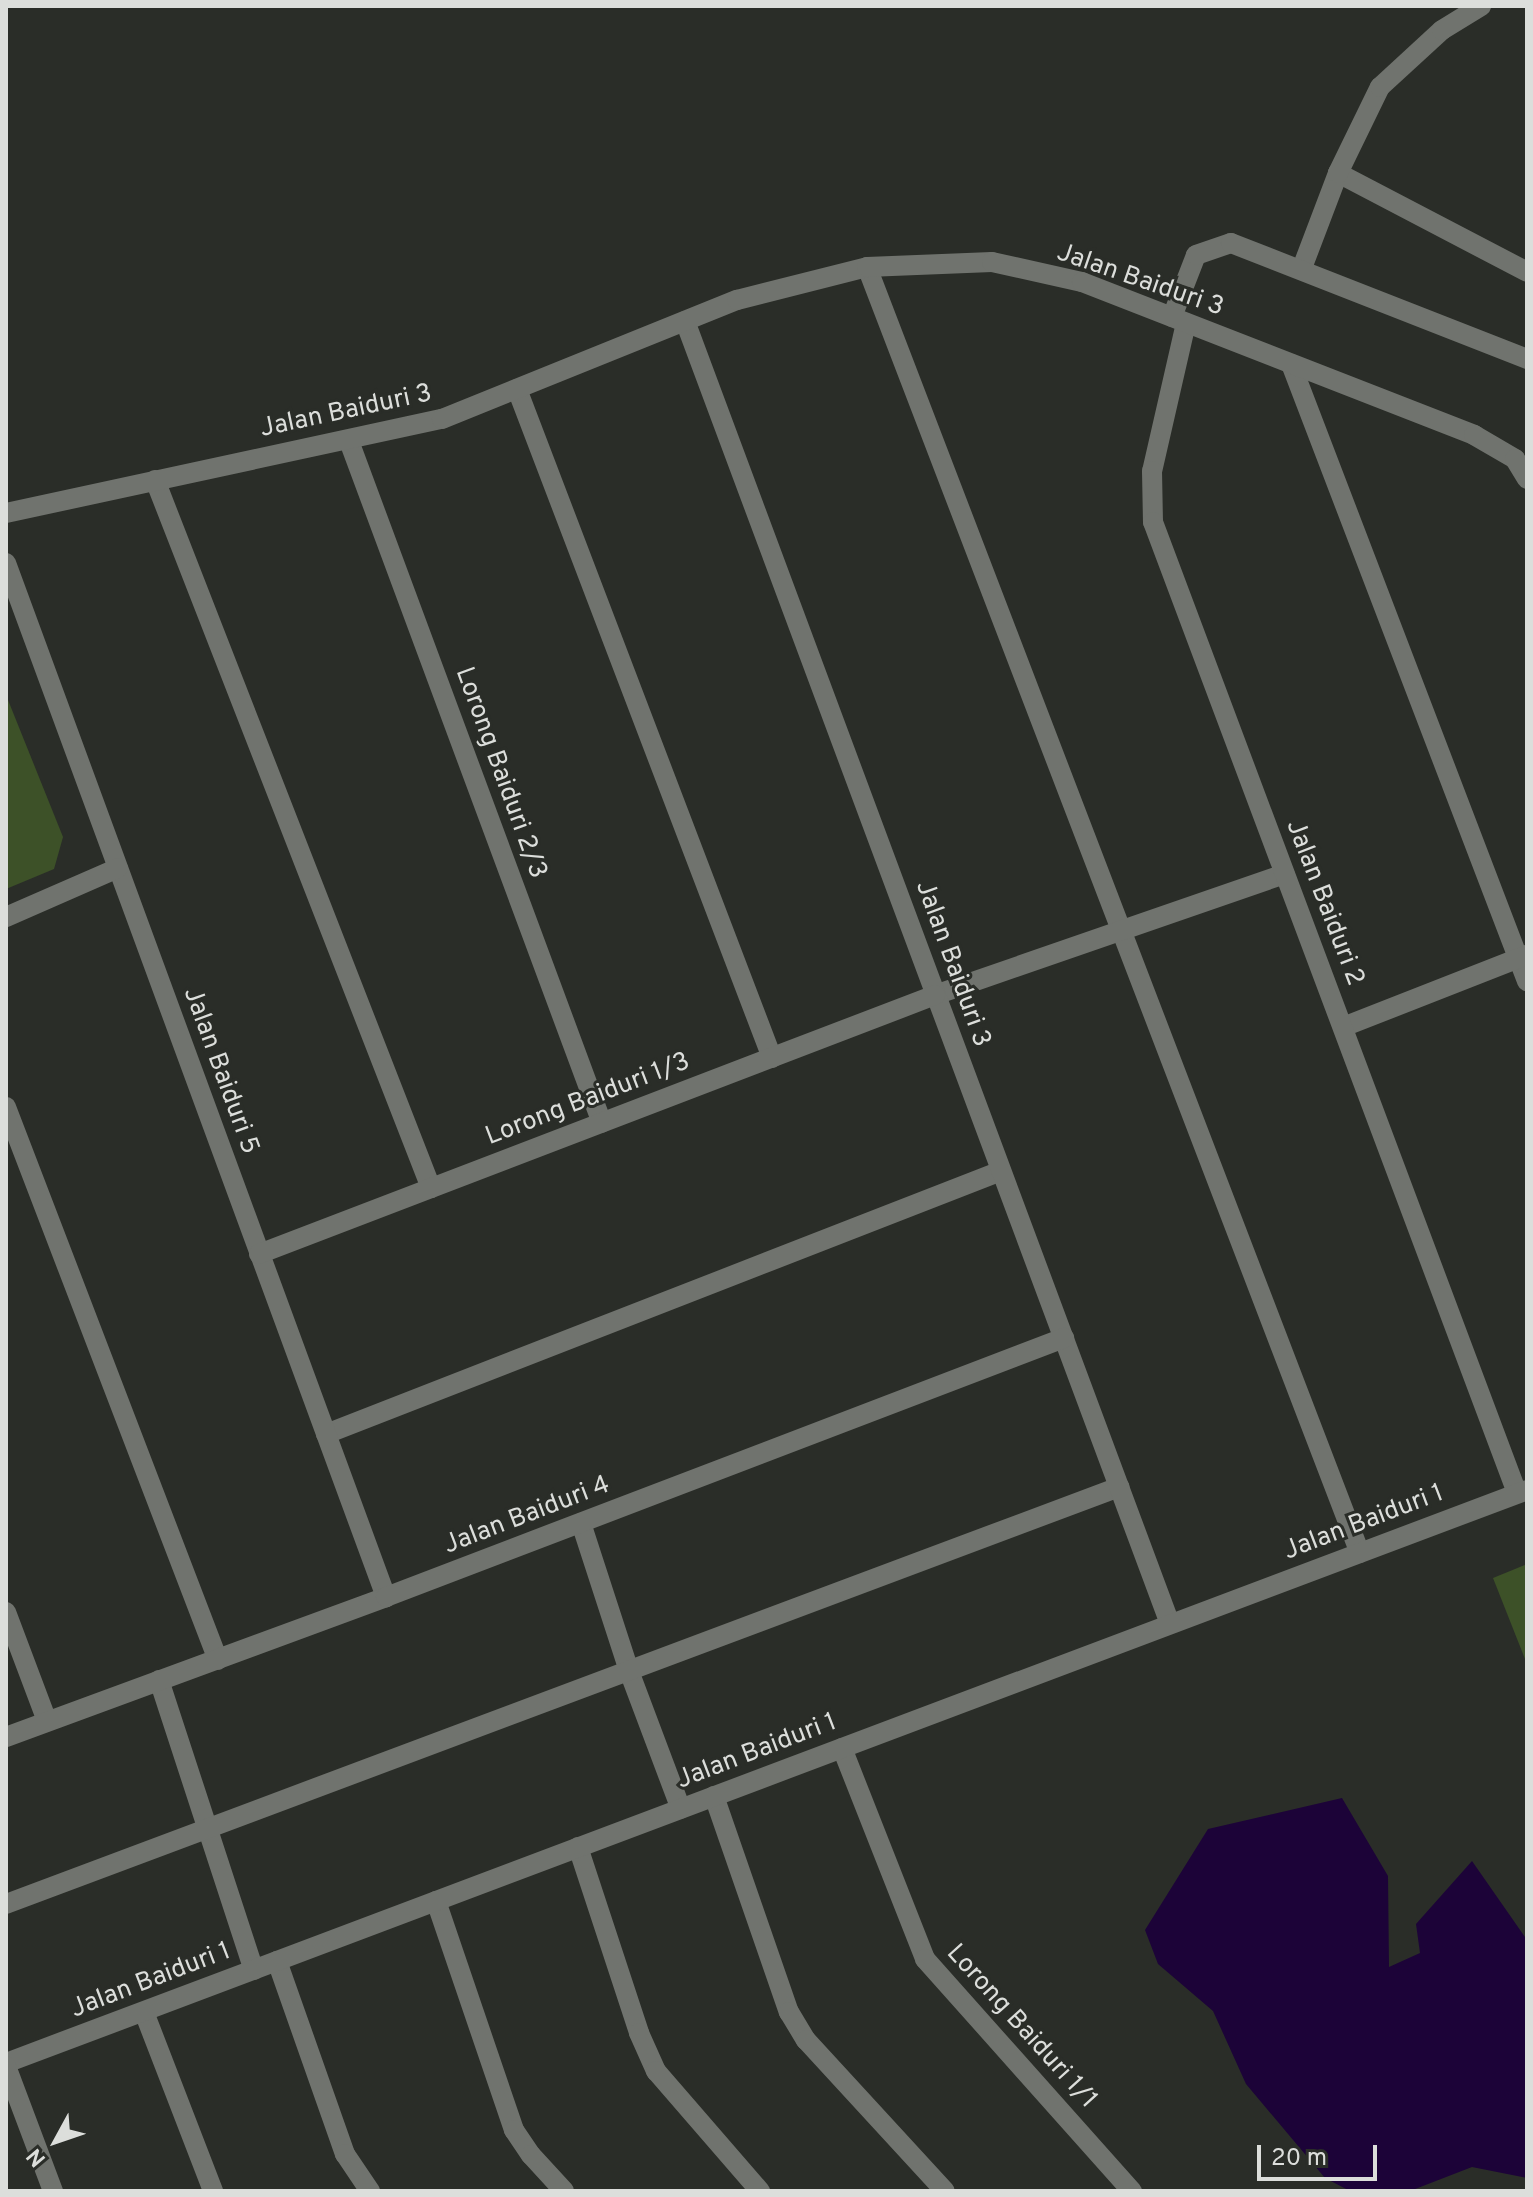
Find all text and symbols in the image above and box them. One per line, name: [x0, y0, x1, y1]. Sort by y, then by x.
street label: Jalan Baiduri 3: [1052, 238, 1228, 324]
street label: Jalan Baiduri 3: [257, 379, 435, 445]
street label: Lorong Baiduri 2/3: [447, 663, 553, 883]
street label: Jalan Baiduri 2: [1278, 816, 1370, 990]
street label: Jalan Baiduri 3: [907, 877, 997, 1051]
street label: Jalan Baiduri 5: [175, 983, 265, 1159]
street label: Lorong Baiduri 1/3: [481, 1047, 695, 1153]
street label: Jalan Baiduri 4: [440, 1470, 614, 1562]
street label: Jalan Baiduri 1: [1280, 1478, 1448, 1568]
street label: Jalan Baiduri 1: [673, 1707, 841, 1797]
street label: Jalan Baiduri 1: [67, 1936, 235, 2026]
street label: Lorong Baiduri 1/1: [939, 1938, 1103, 2116]
north arrow: [16, 2101, 96, 2181]
scale bar: [1261, 2129, 1381, 2179]
text: N: [22, 2142, 53, 2171]
text: 20 m: [1271, 2144, 1327, 2174]

